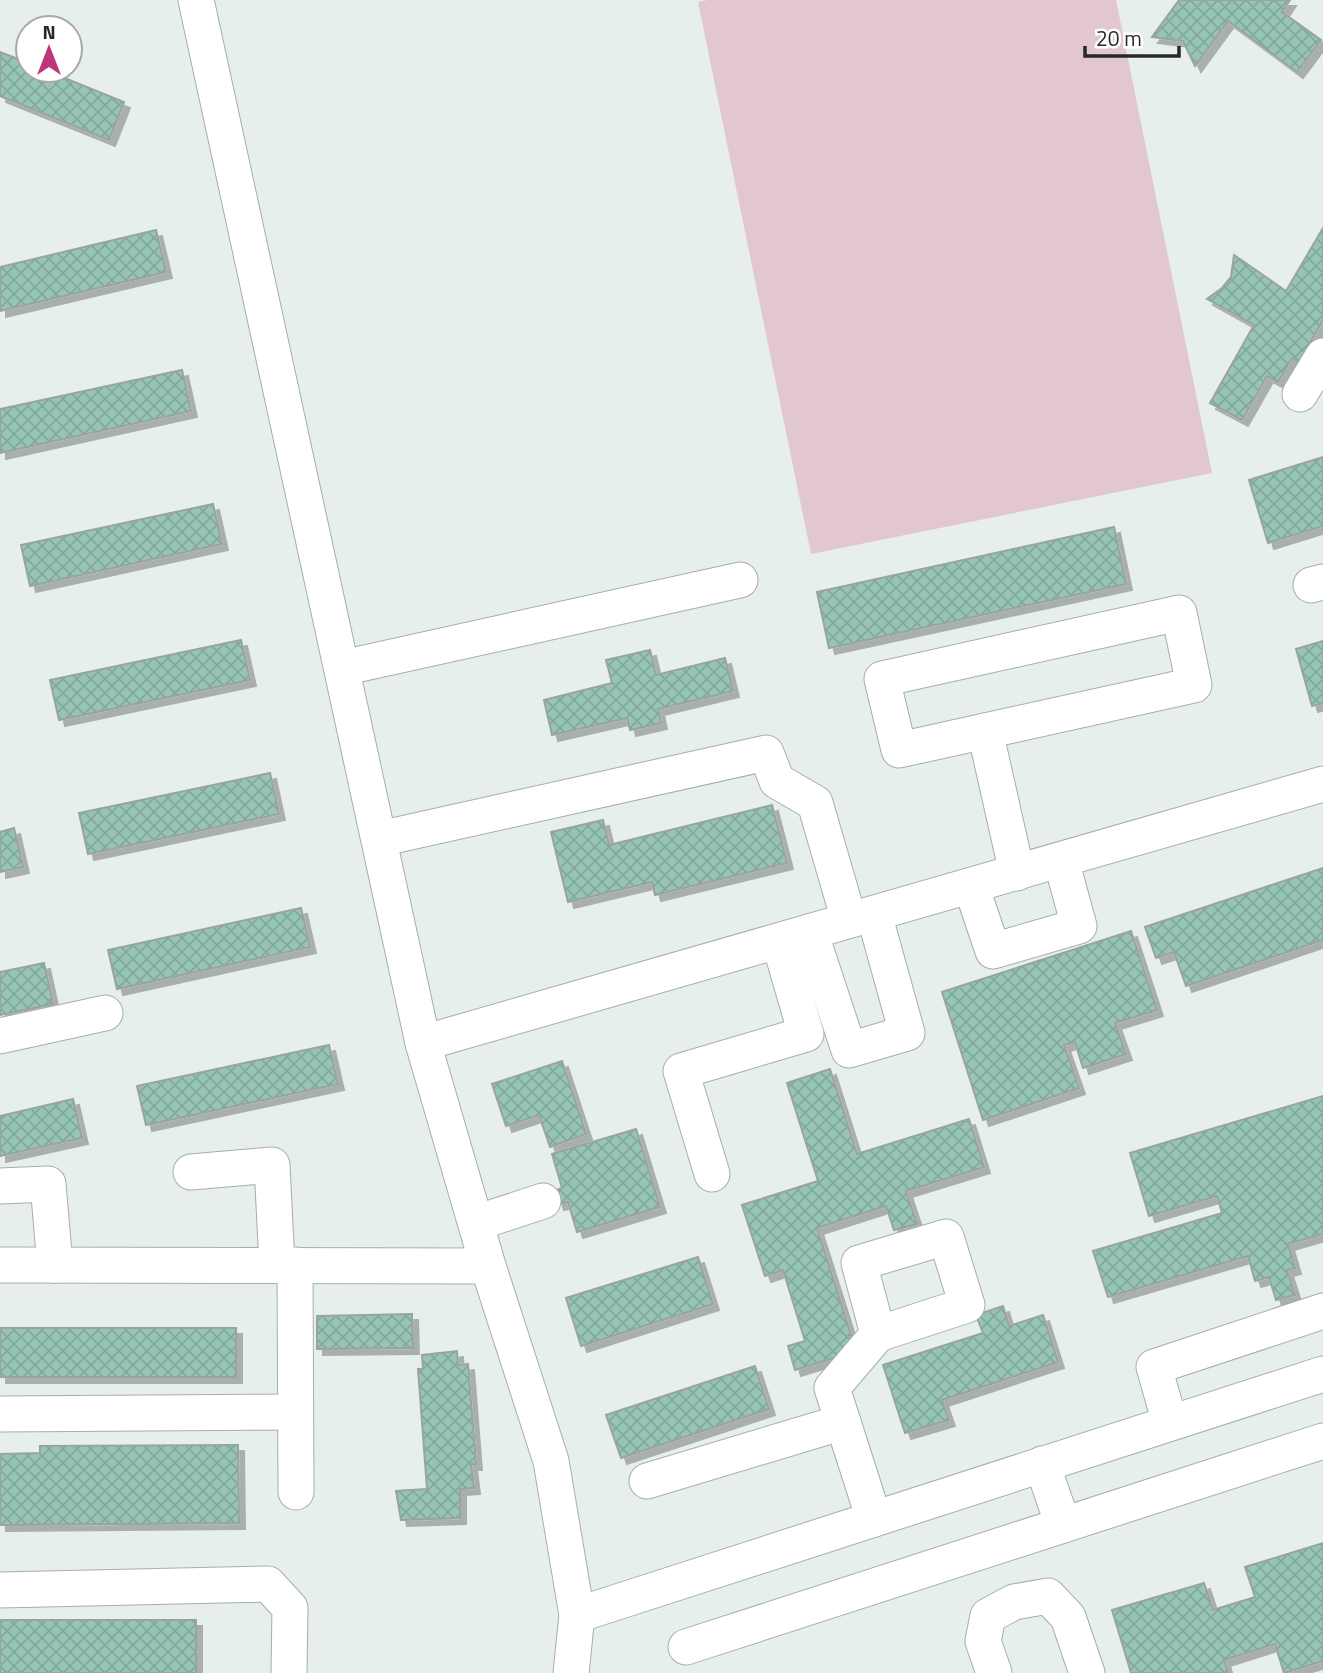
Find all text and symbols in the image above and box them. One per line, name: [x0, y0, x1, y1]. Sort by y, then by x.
north arrow: [14, 14, 84, 84]
scale bar: [1085, 14, 1180, 58]
text: N: [42, 17, 56, 46]
text: 20 m: [1096, 22, 1142, 54]

